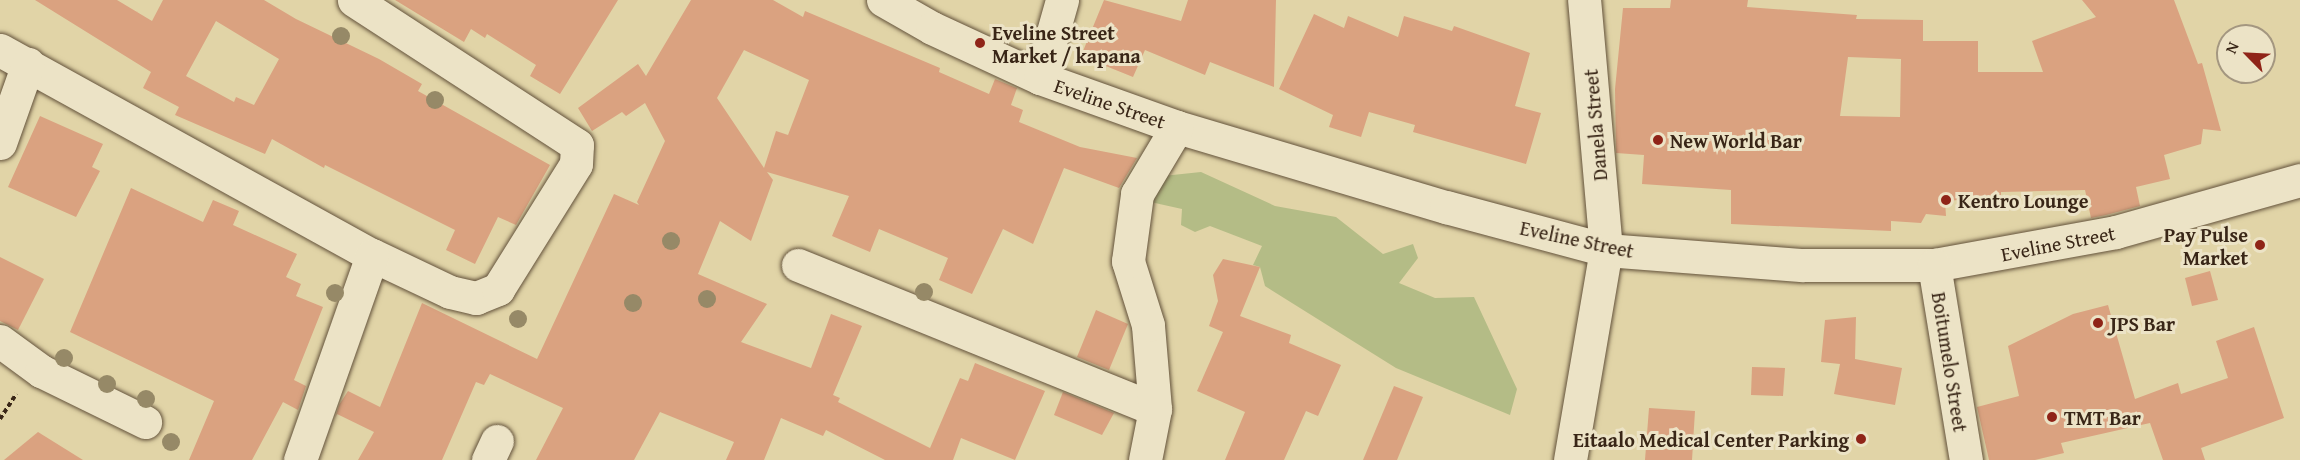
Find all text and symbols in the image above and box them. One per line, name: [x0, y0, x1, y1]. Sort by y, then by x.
place label: Eveline Street Market / kapana: [992, 20, 1141, 67]
north arrow: [2216, 24, 2276, 84]
marker: Eveline Street Market / kapana: [973, 36, 987, 50]
text: N: [2218, 38, 2245, 57]
street label: Danela Street: [1578, 68, 1612, 182]
street label: Eveline Street: [1051, 73, 1169, 133]
place label: New World Bar: [1670, 128, 1802, 152]
marker: New World Bar: [1651, 133, 1665, 147]
place label: Kentro Lounge: [1958, 188, 2088, 212]
marker: Kentro Lounge: [1939, 193, 1953, 207]
street label: Eveline Street: [1518, 215, 1636, 263]
street label: Eveline Street: [1999, 220, 2117, 266]
place label: Pay Pulse Market: [2164, 222, 2248, 269]
marker: Pay Pulse Market: [2253, 238, 2267, 252]
street label: Boitumelo Street: [1927, 290, 1973, 434]
place label: JPS Bar: [2110, 311, 2175, 335]
marker: JPS Bar: [2091, 316, 2105, 330]
place label: TMT Bar: [2064, 405, 2141, 429]
marker: TMT Bar: [2045, 410, 2059, 424]
place label: Eitaalo Medical Center Parking: [1573, 427, 1849, 451]
marker: Eitaalo Medical Center Parking: [1854, 432, 1868, 446]

